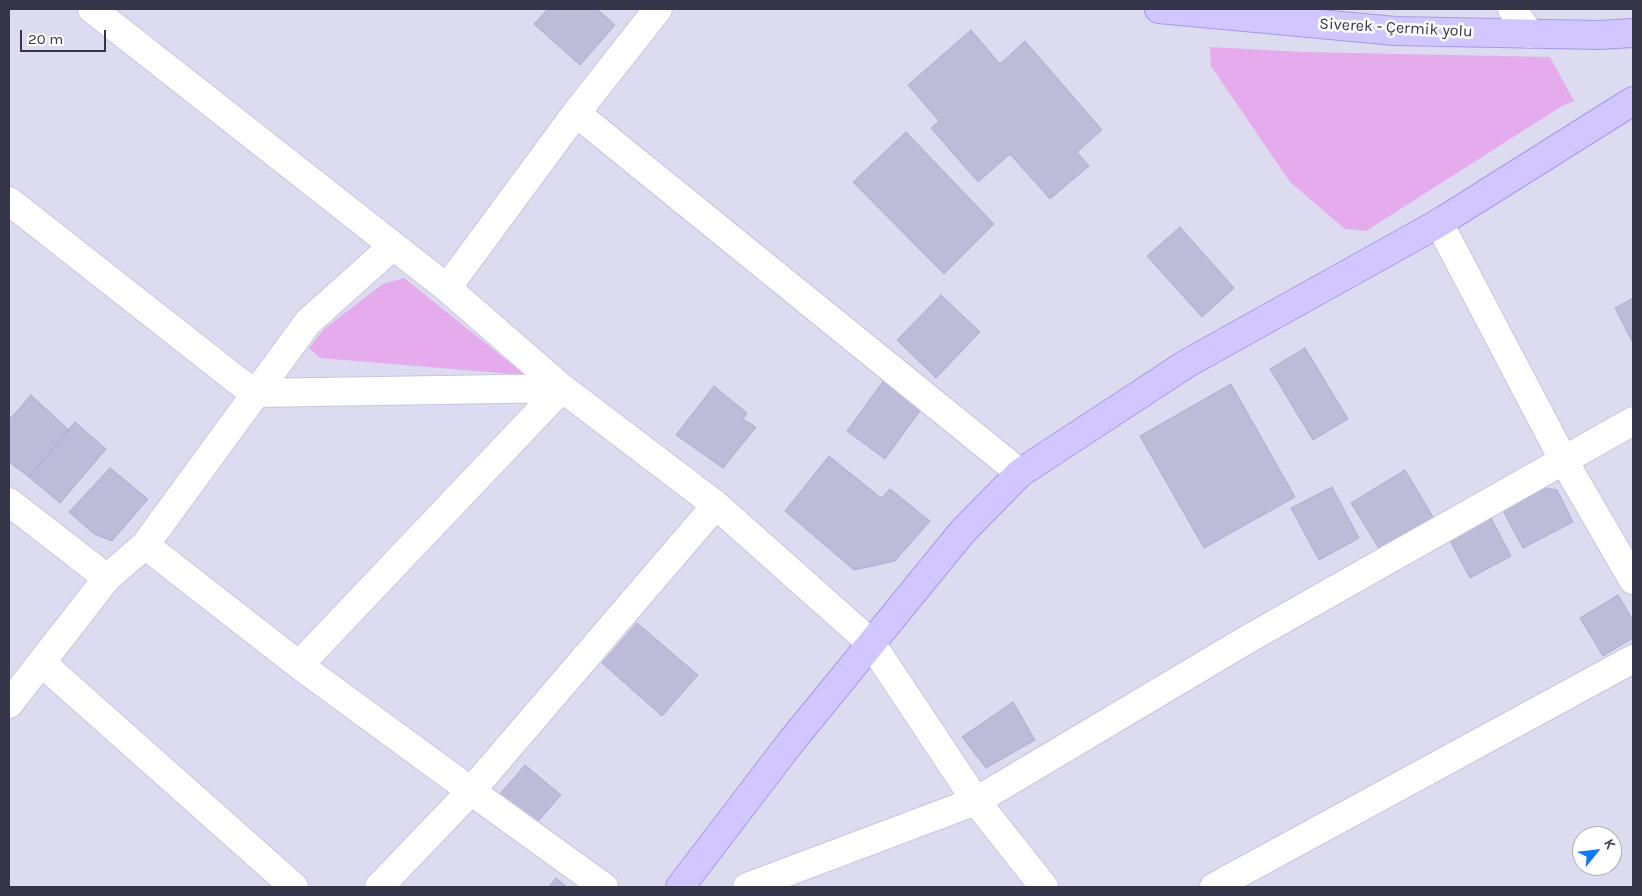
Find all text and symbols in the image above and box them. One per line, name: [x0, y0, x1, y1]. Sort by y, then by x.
street label: Siverek - Çermik yolu: [1319, 14, 1473, 42]
scale bar: [22, 20, 109, 52]
text: 20 m: [28, 30, 63, 48]
north arrow: [1572, 826, 1622, 876]
text: K: [1600, 836, 1619, 852]

